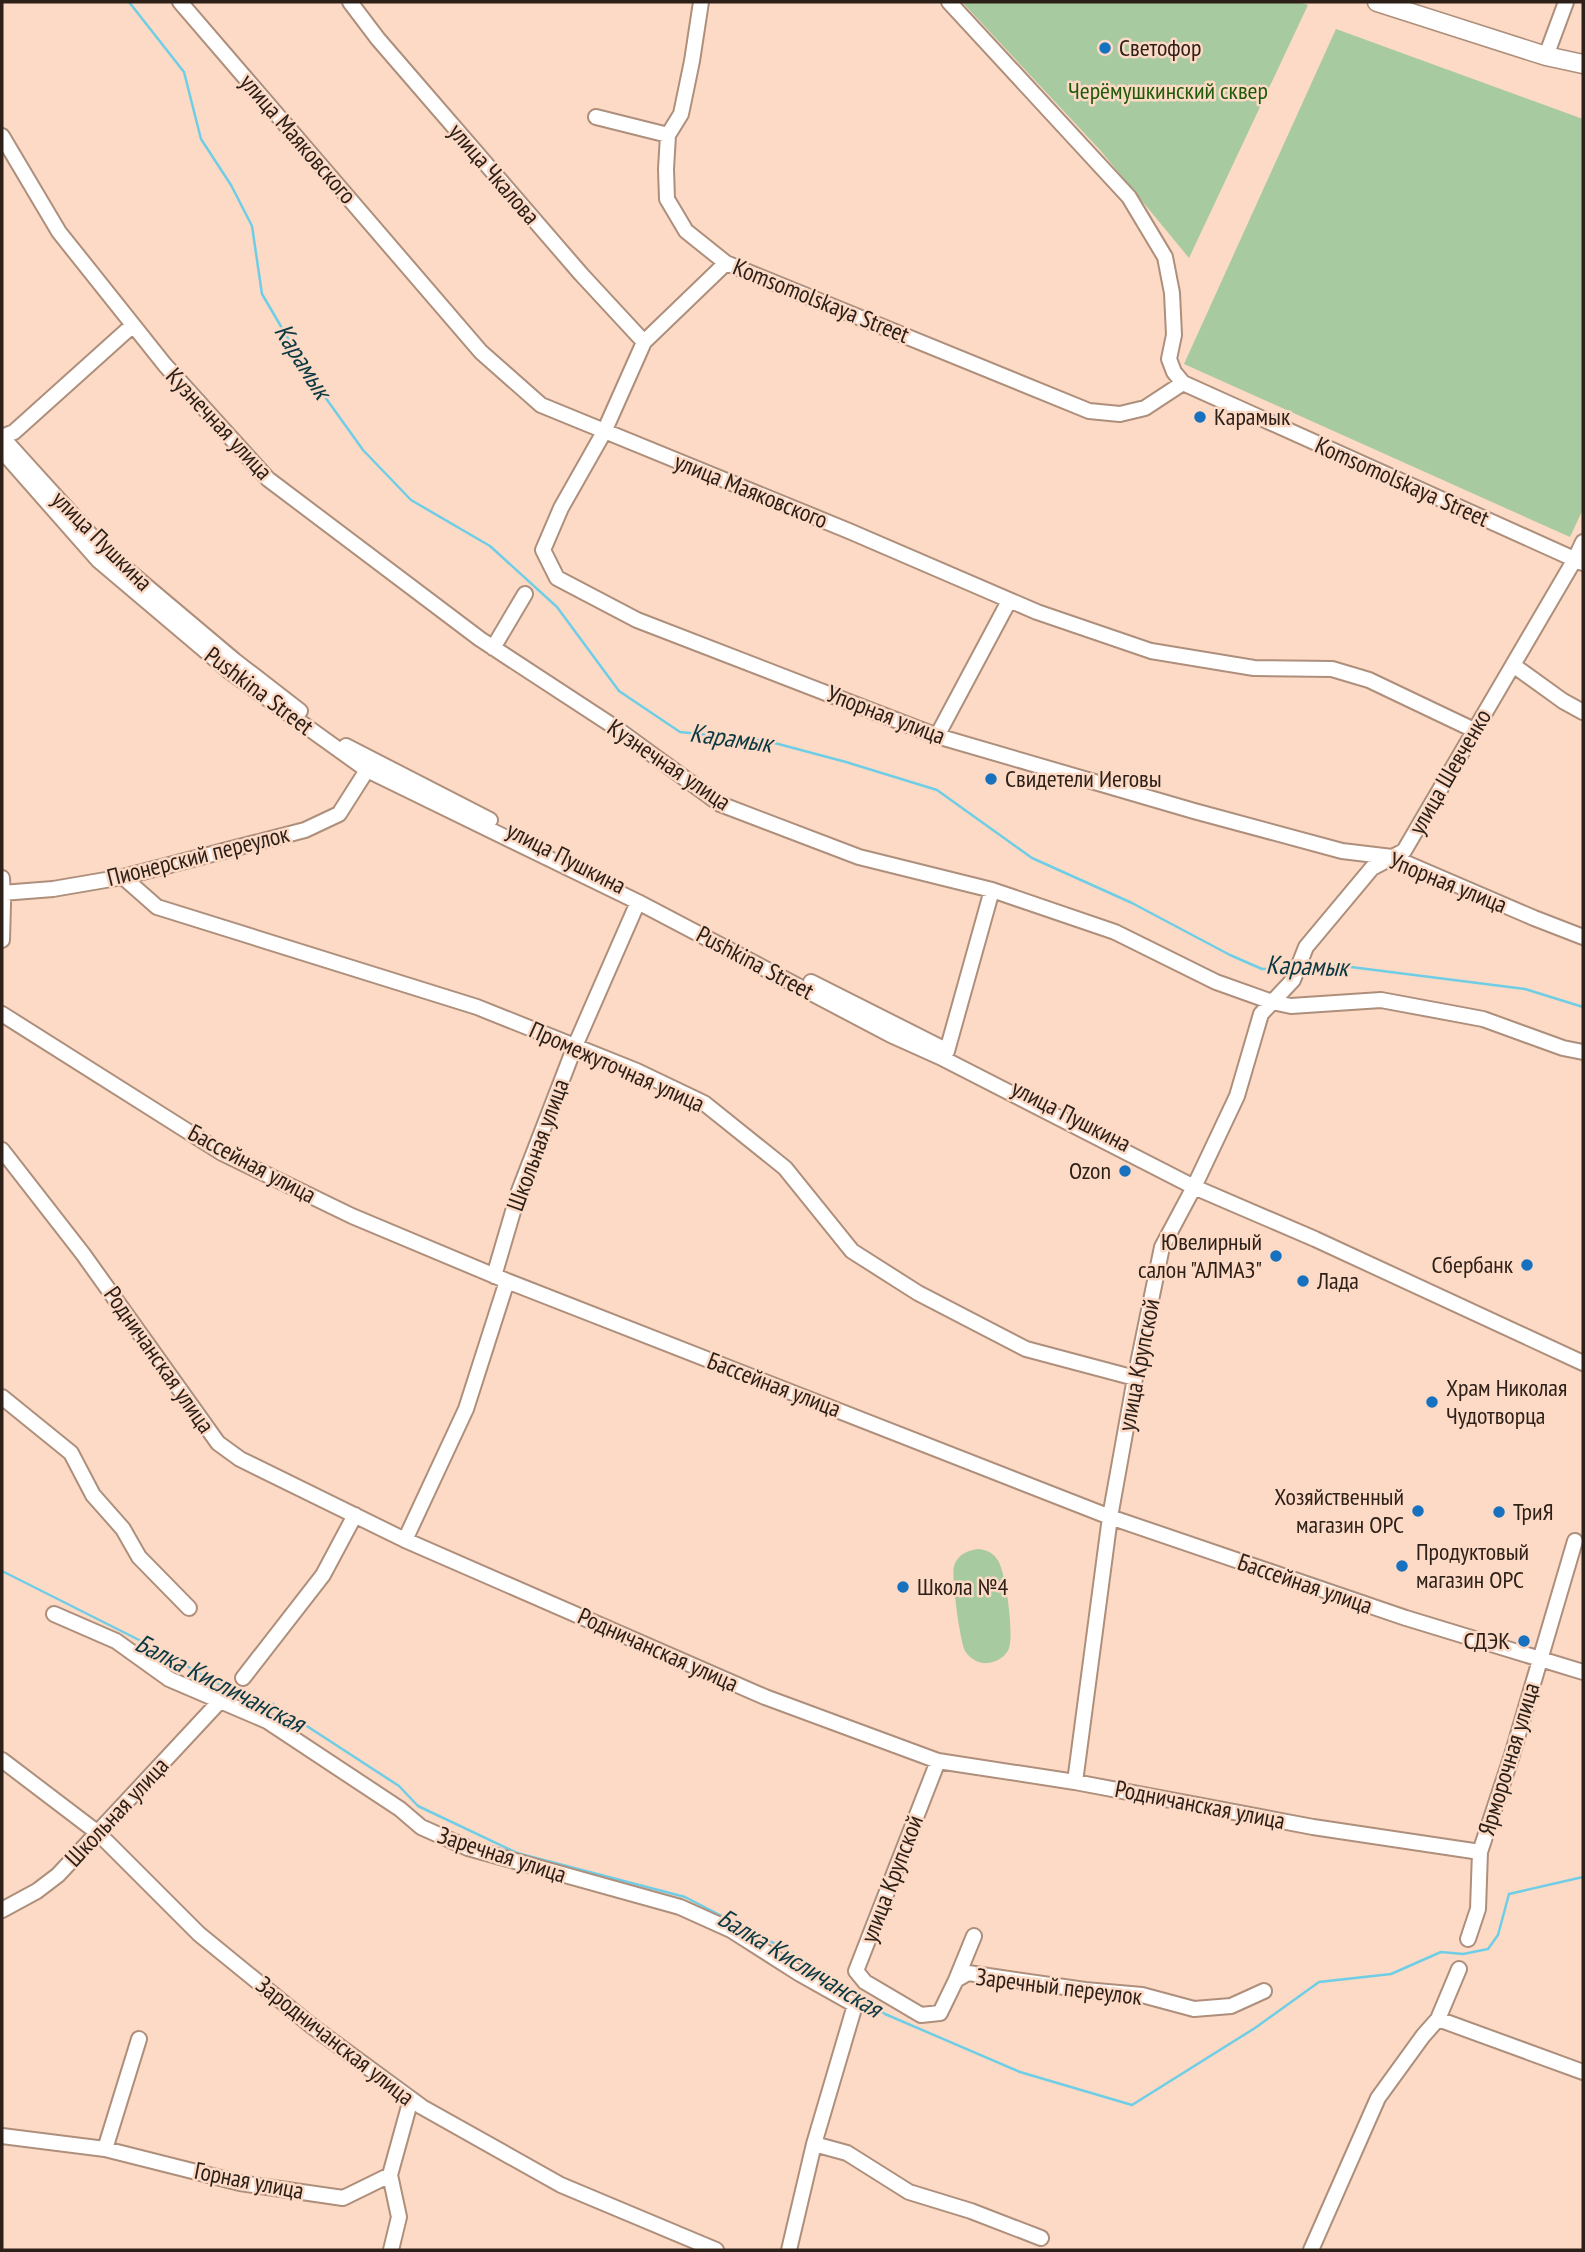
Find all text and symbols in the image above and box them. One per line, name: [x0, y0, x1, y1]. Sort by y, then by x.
place label: Светофор: [1119, 32, 1201, 63]
marker: Светофор: [1097, 40, 1113, 56]
street label: улица Маяковского: [233, 67, 363, 210]
park label: Черёмушкинский сквер: [1068, 75, 1268, 106]
street label: улица Чкалова: [442, 117, 547, 231]
street label: Komsomolskaya Street: [729, 251, 914, 350]
water label: Карамык: [268, 317, 341, 407]
street label: Кузнечная улица: [159, 361, 279, 486]
place label: Карамык: [1214, 401, 1291, 432]
marker: Карамык: [1192, 409, 1208, 425]
street label: Komsomolskaya Street: [1310, 429, 1494, 534]
street label: улица Маяковского: [670, 446, 832, 535]
street label: улица Пушкина: [45, 484, 159, 598]
street label: Pushkina Street: [199, 639, 320, 742]
street label: Упорная улица: [823, 678, 950, 751]
street label: улица Шевченко: [1401, 703, 1498, 840]
street label: Кузнечная улица: [602, 712, 737, 817]
water label: Карамык: [688, 715, 777, 760]
place label: Свидетели Иеговы: [1005, 763, 1162, 794]
marker: Свидетели Иеговы: [983, 771, 999, 787]
street label: улица Пушкина: [501, 814, 631, 901]
street label: Пионерский переулок: [104, 818, 293, 893]
street label: Упорная улица: [1385, 845, 1512, 920]
street label: Pushkina Street: [691, 919, 820, 1007]
water label: Карамык: [1265, 948, 1352, 984]
street label: Промежуточная улица: [525, 1014, 710, 1119]
street label: улица Пушкина: [1006, 1072, 1136, 1159]
street label: Школьная улица: [499, 1074, 576, 1215]
street label: Бассейная улица: [183, 1117, 322, 1210]
place label: Ozon: [1069, 1155, 1111, 1186]
marker: Ozon: [1117, 1163, 1133, 1179]
place label: Ювелирный салон "АЛМАЗ": [1138, 1226, 1262, 1285]
marker: Ювелирный салон "АЛМАЗ": [1268, 1248, 1284, 1264]
place label: Сбербанк: [1432, 1249, 1514, 1280]
marker: Сбербанк: [1519, 1257, 1535, 1273]
place label: Лада: [1316, 1265, 1359, 1296]
marker: Лада: [1295, 1273, 1311, 1289]
street label: Родничанская улица: [97, 1280, 222, 1439]
street label: улица Крупской: [1110, 1296, 1167, 1434]
street label: Бассейная улица: [703, 1345, 845, 1424]
place label: Храм Николая Чудотворца: [1446, 1372, 1567, 1431]
marker: Храм Николая Чудотворца: [1424, 1394, 1440, 1410]
place label: Хозяйственный магазин ОРС: [1274, 1481, 1404, 1540]
place label: ТриЯ: [1513, 1496, 1554, 1527]
marker: Хозяйственный магазин ОРС: [1410, 1503, 1426, 1519]
marker: ТриЯ: [1491, 1504, 1507, 1520]
place label: Продуктовый магазин ОРС: [1416, 1536, 1529, 1595]
street label: Бассейная улица: [1234, 1546, 1377, 1621]
marker: Продуктовый магазин ОРС: [1394, 1558, 1410, 1574]
place label: Школа №4: [917, 1571, 1008, 1602]
marker: Школа №4: [895, 1579, 911, 1595]
street label: Родничанская улица: [573, 1600, 743, 1699]
place label: СДЭК: [1463, 1625, 1510, 1656]
water label: Балка Кисличанская: [130, 1626, 312, 1740]
marker: СДЭК: [1516, 1633, 1532, 1649]
street label: Ярморочная улица: [1471, 1679, 1546, 1839]
street label: Школьная улица: [58, 1750, 175, 1873]
street label: Родничанская улица: [1113, 1773, 1288, 1836]
street label: улица Крупской: [853, 1811, 930, 1947]
street label: Заречная улица: [434, 1819, 570, 1890]
water label: Балка Кисличанская: [712, 1901, 890, 2026]
street label: Заречный переулок: [974, 1961, 1145, 2012]
street label: Зародничанская улица: [250, 1969, 421, 2112]
street label: Горная улица: [192, 2155, 306, 2206]

